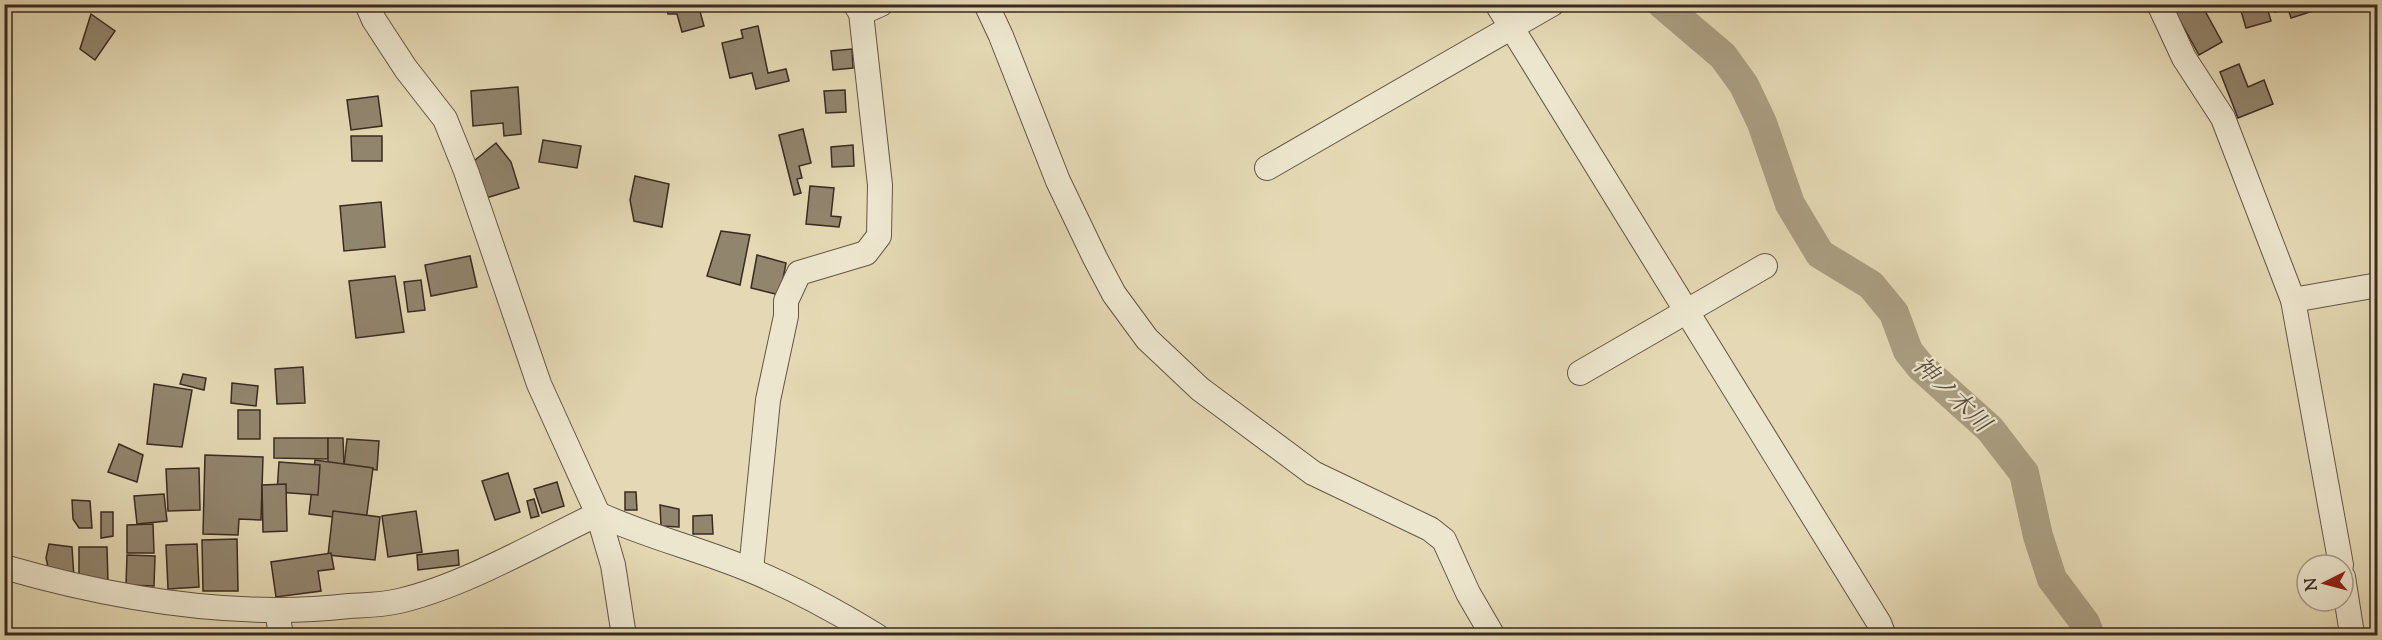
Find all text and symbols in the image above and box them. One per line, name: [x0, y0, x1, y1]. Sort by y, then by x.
water label: 神ノ木川: [1904, 350, 1999, 443]
north arrow: [2295, 553, 2355, 613]
text: N: [2300, 577, 2325, 592]

